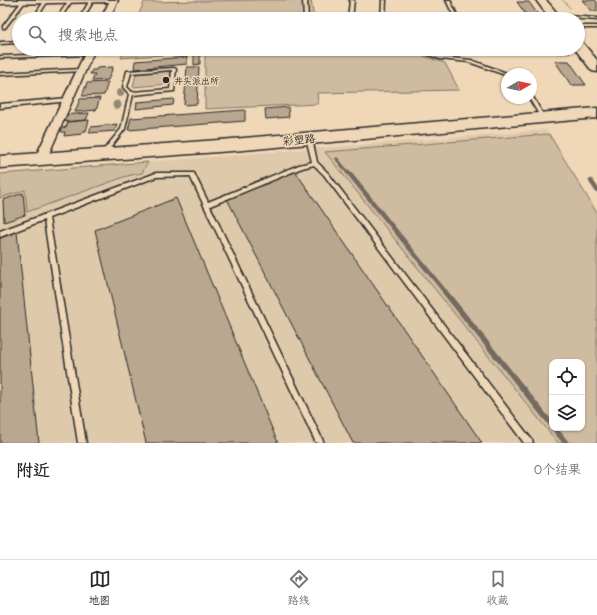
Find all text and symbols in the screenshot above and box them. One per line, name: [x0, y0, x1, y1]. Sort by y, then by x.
search box: [12, 12, 585, 56]
icon: search: [26, 23, 48, 45]
text: 搜索地点: [58, 24, 118, 44]
north arrow: [501, 68, 537, 104]
marker: 井头派出所: [161, 75, 171, 85]
place label: 井头派出所: [174, 75, 219, 86]
street label: 彩塑路: [282, 130, 316, 148]
map controls: [549, 359, 585, 431]
button: locate: [549, 359, 585, 395]
button: layers: [549, 395, 585, 431]
text: 附近: [16, 458, 50, 480]
text: 0个结果: [534, 460, 581, 477]
tab: 地图: [89, 568, 111, 607]
tab: 路线: [288, 568, 310, 607]
tab: 收藏: [487, 568, 509, 607]

